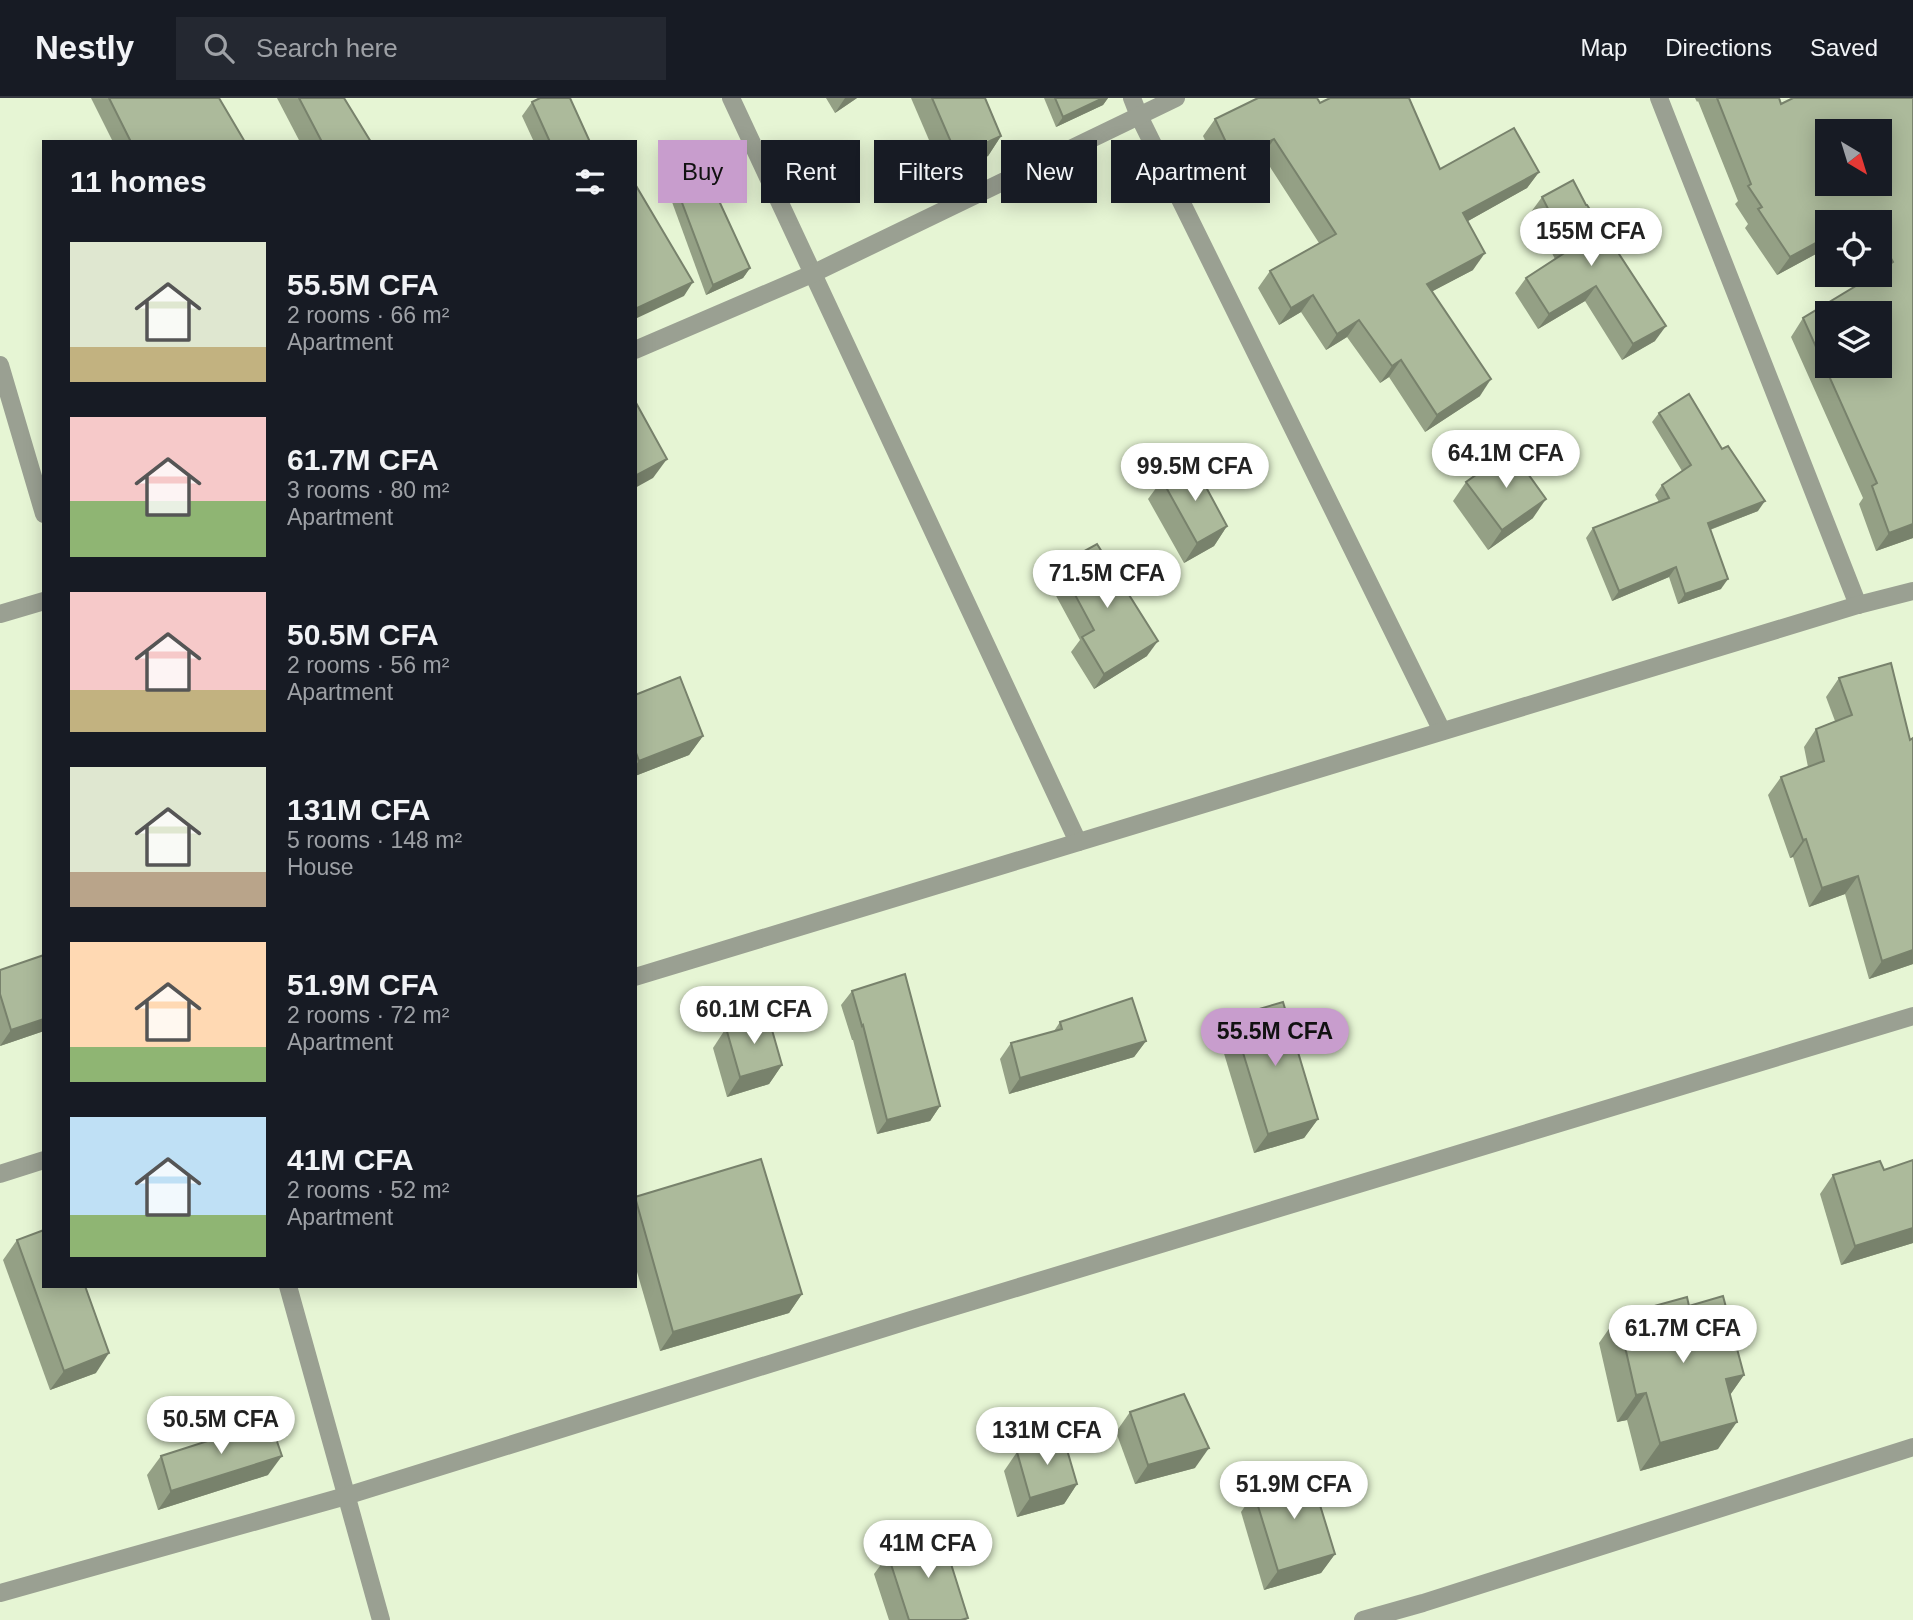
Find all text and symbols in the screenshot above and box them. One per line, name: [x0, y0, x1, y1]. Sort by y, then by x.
search box: [176, 17, 666, 80]
text: Nestly: [35, 29, 134, 66]
icon: search: [200, 29, 238, 67]
text: Search here: [256, 33, 398, 63]
text: Map: [1581, 34, 1627, 61]
text: Directions: [1665, 34, 1772, 61]
text: Saved: [1810, 34, 1878, 61]
north arrow: [1815, 119, 1892, 196]
map controls: [1815, 119, 1892, 378]
chip: Buy: [658, 140, 747, 203]
chip: Rent: [761, 140, 860, 203]
chip: Filters: [874, 140, 987, 203]
chip: New: [1001, 140, 1097, 203]
chip: Apartment: [1111, 140, 1270, 203]
icon: filters: [571, 163, 609, 201]
text: 11 homes: [70, 165, 207, 198]
pin: 155M CFA: [1519, 208, 1663, 268]
button: locate: [1815, 210, 1892, 287]
text: 155M CFA: [1536, 218, 1646, 244]
text: 55.5M CFA: [287, 268, 439, 301]
icon: home: [126, 270, 210, 354]
button: layers: [1815, 301, 1892, 378]
text: 2 rooms · 66 m²: [287, 302, 449, 328]
text: Apartment: [287, 329, 393, 355]
pin: 64.1M CFA: [1426, 430, 1586, 490]
text: 64.1M CFA: [1448, 440, 1564, 466]
text: 61.7M CFA: [287, 443, 439, 476]
pin: 99.5M CFA: [1115, 444, 1275, 503]
icon: home: [126, 445, 210, 529]
text: 99.5M CFA: [1137, 453, 1253, 479]
text: 3 rooms · 80 m²: [287, 477, 449, 503]
text: Apartment: [287, 504, 393, 530]
pin: 71.5M CFA: [1027, 550, 1187, 610]
text: 71.5M CFA: [1049, 560, 1165, 586]
text: 50.5M CFA: [287, 618, 439, 651]
icon: home: [126, 620, 210, 704]
text: 2 rooms · 56 m²: [287, 652, 449, 678]
text: Apartment: [287, 679, 393, 705]
text: 131M CFA: [287, 793, 430, 826]
icon: home: [126, 795, 210, 879]
text: 5 rooms · 148 m²: [287, 827, 462, 853]
text: House: [287, 854, 353, 880]
text: 51.9M CFA: [287, 968, 439, 1001]
icon: home: [126, 970, 210, 1054]
pin: 60.1M CFA: [674, 986, 834, 1046]
text: 60.1M CFA: [696, 996, 812, 1022]
text: 2 rooms · 72 m²: [287, 1002, 449, 1028]
pin: 55.5M CFA: [1195, 1009, 1355, 1068]
text: 55.5M CFA: [1217, 1018, 1333, 1044]
text: Apartment: [287, 1029, 393, 1055]
text: 41M CFA: [287, 1143, 414, 1176]
icon: home: [126, 1145, 210, 1229]
text: 2 rooms · 52 m²: [287, 1177, 449, 1203]
text: Apartment: [287, 1204, 393, 1230]
pin: 61.7M CFA: [1603, 1306, 1763, 1365]
text: 61.7M CFA: [1625, 1315, 1741, 1341]
pin: 50.5M CFA: [141, 1396, 301, 1456]
text: 50.5M CFA: [163, 1406, 279, 1432]
pin: 131M CFA: [975, 1408, 1119, 1467]
text: 131M CFA: [992, 1417, 1102, 1443]
pin: 51.9M CFA: [1214, 1462, 1374, 1521]
text: 51.9M CFA: [1236, 1471, 1352, 1497]
pin: 41M CFA: [863, 1520, 993, 1580]
text: 41M CFA: [879, 1530, 977, 1556]

